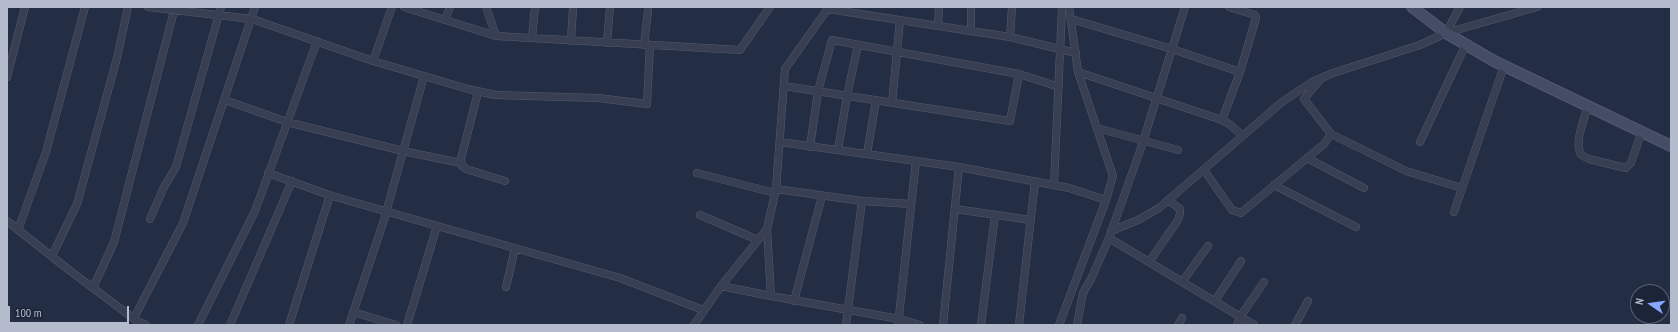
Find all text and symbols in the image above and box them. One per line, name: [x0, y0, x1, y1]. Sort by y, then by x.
north arrow: [1630, 284, 1670, 324]
text: N: [1632, 297, 1647, 306]
scale bar: [10, 298, 131, 324]
text: 100 m: [15, 305, 42, 320]

